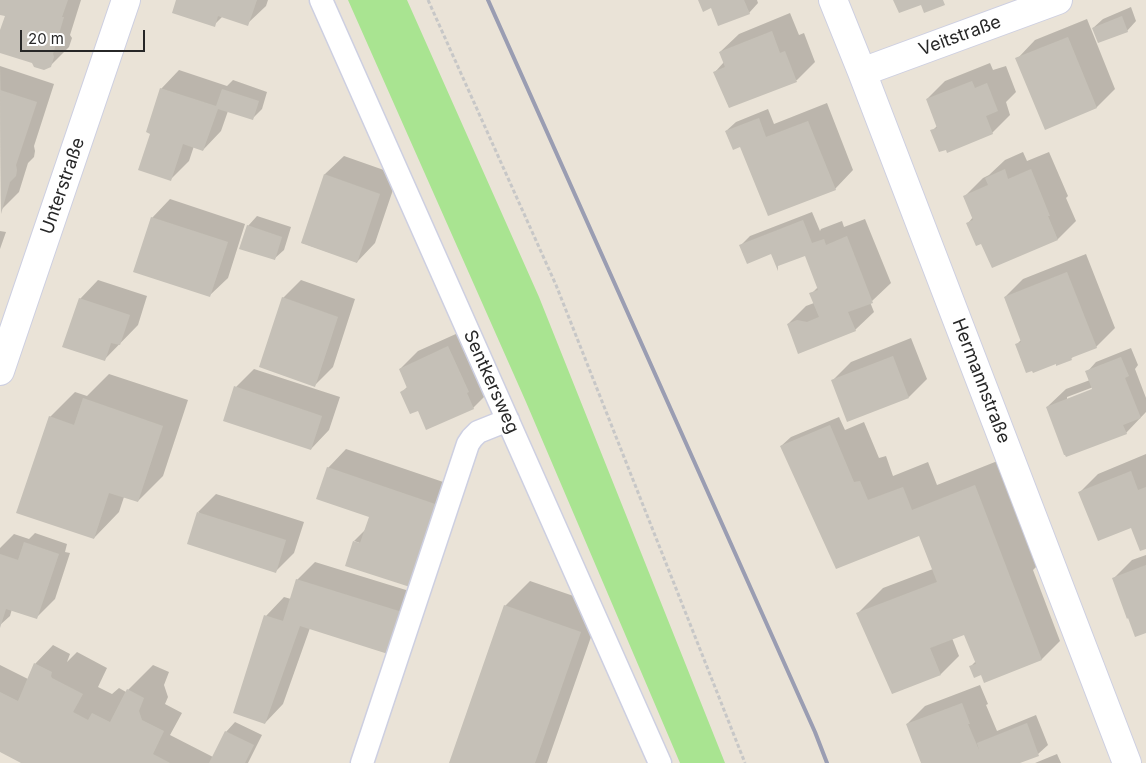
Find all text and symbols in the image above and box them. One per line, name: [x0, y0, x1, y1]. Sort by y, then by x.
street label: Veitstraße: [916, 11, 1004, 61]
scale bar: [22, 20, 148, 52]
text: 20 m: [28, 29, 64, 48]
street label: Unterstraße: [36, 135, 90, 237]
street label: Hermannstraße: [947, 316, 1015, 446]
street label: Sentkersweg: [459, 327, 523, 437]

